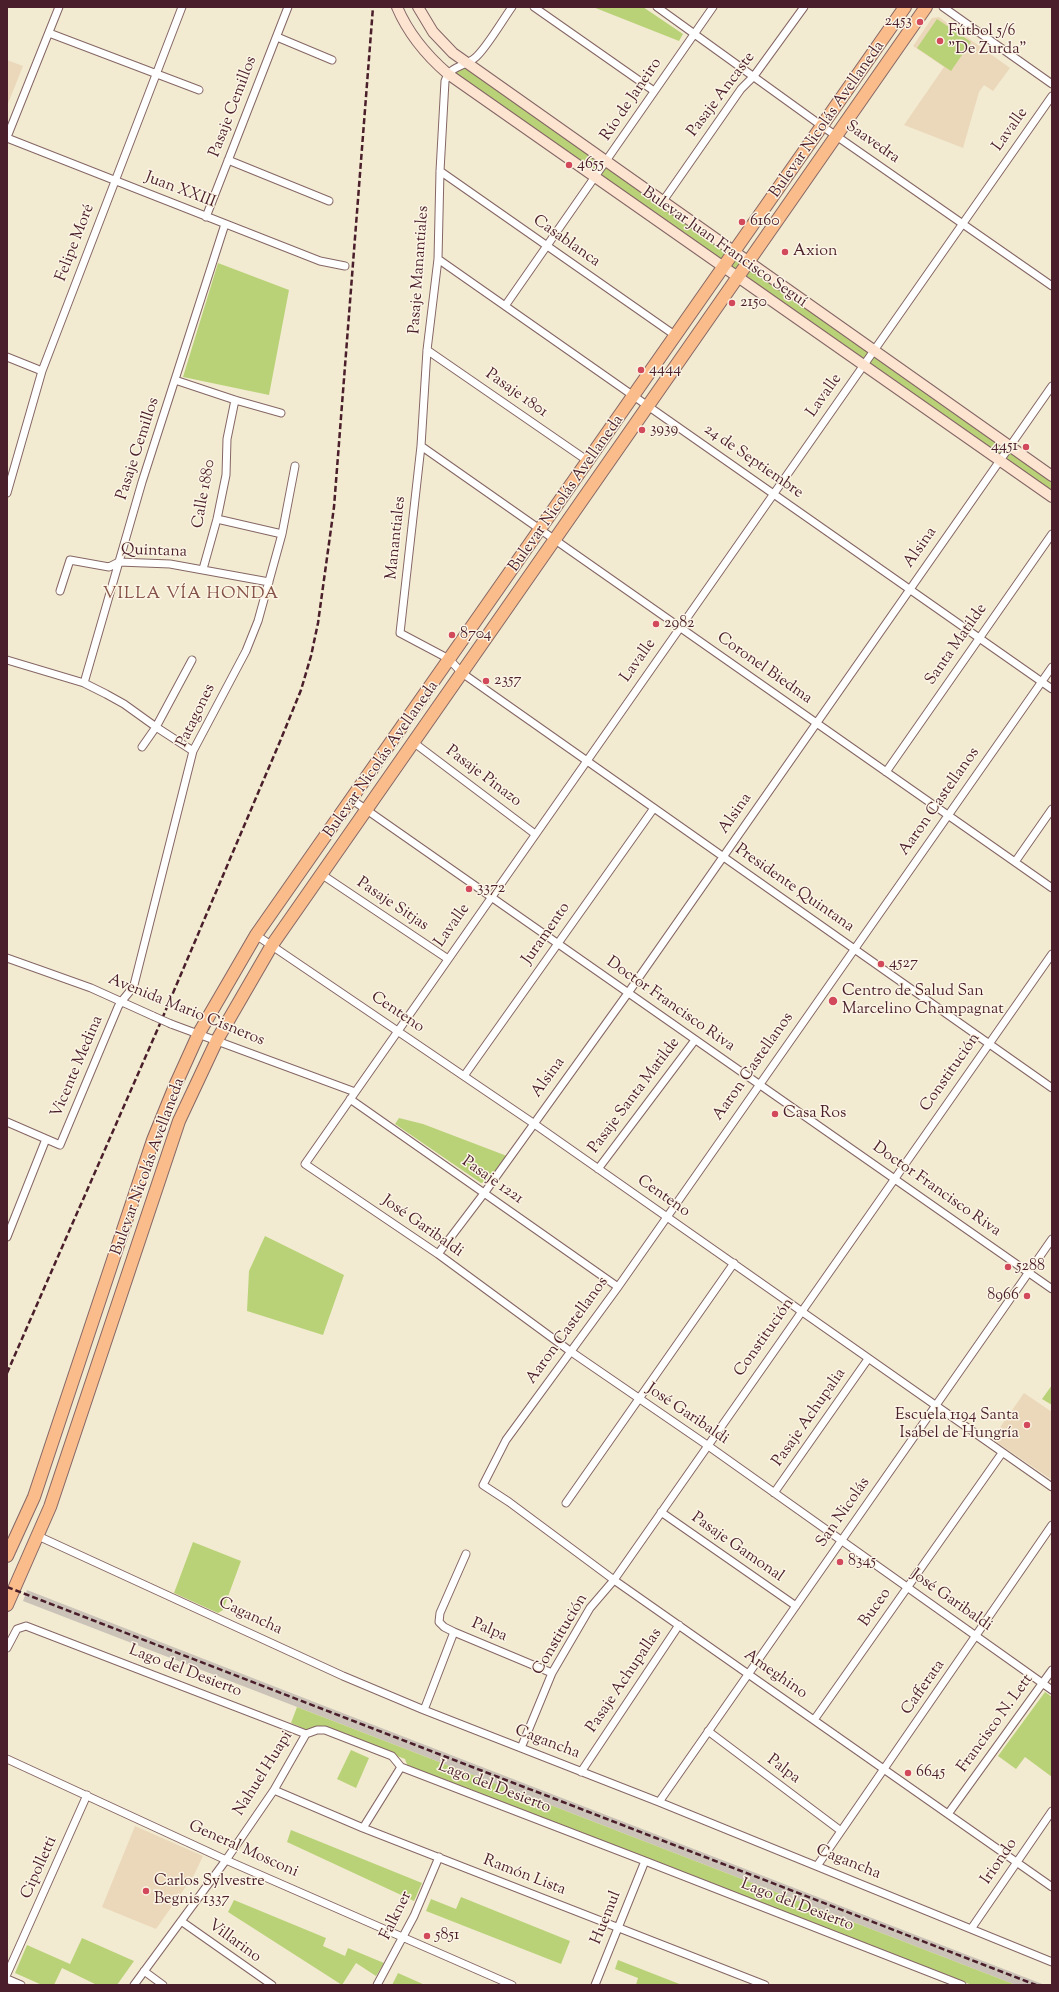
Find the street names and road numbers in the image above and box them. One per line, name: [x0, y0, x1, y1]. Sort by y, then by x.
street label: Bulevar Nicolás Avellaneda: [766, 38, 890, 202]
street label: Pasaje Ancaste: [684, 49, 760, 141]
street label: Pasaje Cemillos: [206, 54, 262, 160]
street label: Río de Janeiro: [597, 55, 667, 145]
street label: Lavalle: [989, 105, 1033, 155]
street label: Saavedra: [841, 117, 903, 169]
street label: Juan XXIII: [142, 169, 218, 213]
street label: Bulevar Juan Francisco Seguí: [638, 184, 810, 312]
street label: Felipe Moré: [52, 202, 100, 284]
street label: Pasaje Manantiales: [406, 205, 434, 335]
street label: Casablanca: [529, 212, 603, 272]
street label: Pasaje 1801: [481, 365, 551, 423]
street label: Lavalle: [803, 371, 847, 421]
street label: Pasaje Cemillos: [113, 395, 165, 503]
street label: Bulevar Nicolás Avellaneda: [505, 412, 629, 576]
street label: 24 de Septiembre: [700, 421, 806, 503]
street label: Calle 1880: [190, 458, 220, 530]
street label: Manantiales: [383, 495, 411, 581]
street label: Alsina: [900, 524, 942, 572]
street label: Quintana: [121, 541, 187, 563]
street label: Santa Matilde: [922, 601, 992, 689]
street label: Coronel Biedma: [713, 629, 815, 709]
street label: Lavalle: [617, 636, 661, 686]
street label: Bulevar Nicolás Avellaneda: [320, 678, 444, 842]
street label: Patagones: [173, 681, 221, 751]
street label: Pasaje Pinazo: [441, 742, 525, 812]
street label: Aaron Castellanos: [896, 744, 984, 860]
street label: Alsina: [715, 790, 757, 838]
street label: Presidente Quintana: [731, 841, 857, 937]
street label: Pasaje Sitjas: [352, 874, 432, 936]
street label: Juramento: [519, 899, 575, 969]
street label: Lavalle: [431, 901, 475, 951]
street label: Doctor Francisco Riva: [602, 953, 738, 1057]
street label: Avenida Mario Cisneros: [105, 971, 267, 1051]
street label: Centeno: [367, 988, 427, 1038]
street label: Aaron Castellanos: [710, 1009, 798, 1125]
street label: Vicente Medina: [48, 1013, 108, 1121]
street label: Constitución: [917, 1030, 985, 1116]
street label: Pasaje Santa Matilde: [585, 1034, 685, 1158]
street label: Alsina: [528, 1054, 570, 1102]
street label: Bulevar Nicolás Avellaneda: [108, 1076, 190, 1258]
street label: Doctor Francisco Riva: [868, 1138, 1004, 1242]
street label: Pasaje 1221: [457, 1153, 527, 1209]
street label: Centeno: [633, 1172, 693, 1222]
street label: José Garibaldi: [378, 1192, 466, 1262]
street label: Aaron Castellanos: [523, 1274, 613, 1388]
street label: Constitución: [731, 1295, 799, 1381]
street label: Pasaje Achupalia: [769, 1365, 851, 1471]
street label: José Garibaldi: [642, 1380, 732, 1450]
street label: San Nicolás: [813, 1474, 875, 1552]
street label: Pasaje Gamonal: [687, 1509, 787, 1587]
street label: José Garibaldi: [907, 1566, 995, 1636]
street label: Buceo: [856, 1585, 896, 1631]
street label: Constitución: [529, 1591, 593, 1679]
street label: Cagancha: [215, 1594, 285, 1640]
street label: Palpa: [468, 1615, 510, 1647]
street label: Pasaje Achupallas: [583, 1625, 667, 1737]
street label: Lago del Desierto: [126, 1642, 244, 1702]
street label: Ameghino: [739, 1646, 811, 1704]
street label: Cafferata: [898, 1657, 950, 1719]
street label: Francisco N. Lett: [954, 1671, 1038, 1777]
street label: Cagancha: [512, 1722, 582, 1764]
street label: Nahuel Huapi: [230, 1728, 298, 1820]
street label: Palpa: [763, 1751, 803, 1789]
street label: Lago del Desierto: [435, 1758, 553, 1818]
street label: General Mosconi: [185, 1817, 301, 1883]
street label: Cipolletti: [18, 1834, 62, 1902]
street label: Iriondo: [978, 1835, 1022, 1889]
street label: Cagancha: [813, 1841, 883, 1885]
street label: Ramón Lista: [480, 1851, 568, 1901]
street label: Lago del Desierto: [738, 1876, 856, 1936]
street label: Falkner: [377, 1888, 417, 1944]
street label: Huemul: [588, 1888, 626, 1948]
street label: Villarino: [204, 1916, 264, 1968]

